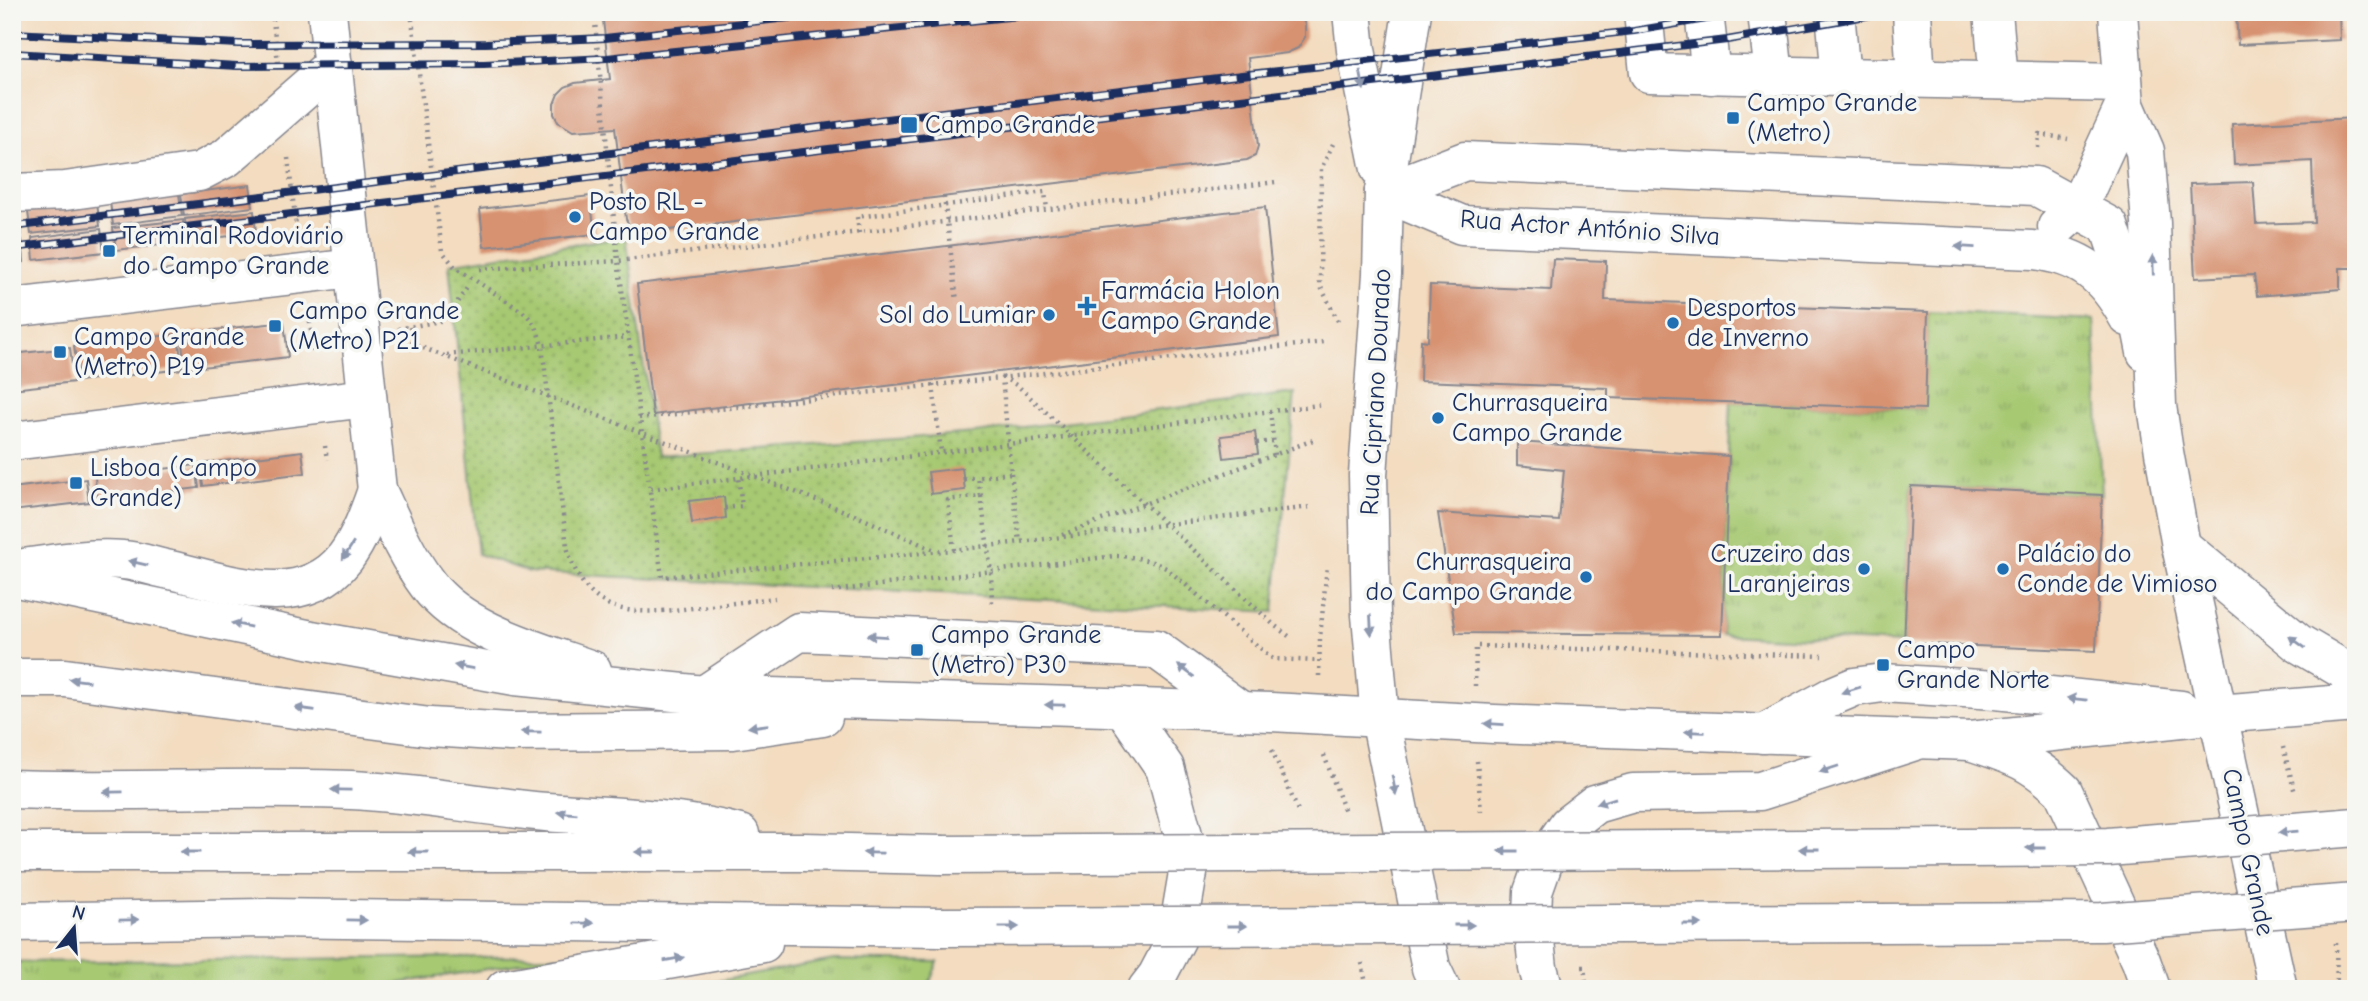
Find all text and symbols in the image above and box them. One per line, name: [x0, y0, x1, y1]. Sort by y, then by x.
one-way arrow: [1356, 69, 1367, 91]
place label: Campo Grande (Metro): [1747, 88, 1917, 148]
place label: Campo Grande: [925, 110, 1095, 140]
marker: Campo Grande (Metro): [1725, 110, 1741, 126]
marker: Campo Grande: [899, 115, 919, 135]
place label: Posto RL - Campo Grande: [589, 187, 759, 247]
street label: Rua Actor António Silva: [1459, 204, 1721, 252]
marker: Posto RL - Campo Grande: [567, 209, 583, 225]
place label: Terminal Rodoviário do Campo Grande: [123, 221, 344, 281]
one-way arrow: [1954, 242, 1976, 253]
marker: Terminal Rodoviário do Campo Grande: [101, 243, 117, 259]
one-way arrow: [2147, 253, 2158, 275]
street label: Rua Cipriano Dourado: [1355, 268, 1397, 516]
place label: Farmácia Holon Campo Grande: [1101, 276, 1280, 336]
place label: Desportos de Inverno: [1687, 293, 1809, 353]
place label: Campo Grande (Metro) P21: [289, 296, 459, 356]
marker: Farmácia Holon Campo Grande: [1079, 298, 1095, 314]
place label: Sol do Lumiar: [879, 300, 1036, 330]
marker: Sol do Lumiar: [1041, 307, 1057, 323]
marker: Desportos de Inverno: [1665, 315, 1681, 331]
marker: Campo Grande (Metro) P21: [267, 318, 283, 334]
place label: Campo Grande (Metro) P19: [74, 322, 244, 382]
marker: Campo Grande (Metro) P19: [52, 344, 68, 360]
place label: Churrasqueira Campo Grande: [1452, 388, 1622, 448]
marker: Churrasqueira Campo Grande: [1430, 410, 1446, 426]
place label: Lisboa (Campo Grande): [90, 453, 257, 513]
marker: Lisboa (Campo Grande): [68, 475, 84, 491]
place label: Cruzeiro das Laranjeiras: [1710, 539, 1850, 599]
place label: Palácio do Conde de Vimioso: [2017, 539, 2217, 599]
one-way arrow: [342, 542, 355, 561]
place label: Churrasqueira do Campo Grande: [1366, 547, 1572, 607]
one-way arrow: [127, 557, 149, 568]
marker: Cruzeiro das Laranjeiras: [1856, 561, 1872, 577]
marker: Palácio do Conde de Vimioso: [1995, 561, 2011, 577]
marker: Churrasqueira do Campo Grande: [1578, 569, 1594, 585]
one-way arrow: [1366, 614, 1377, 636]
one-way arrow: [230, 619, 252, 630]
place label: Campo Grande (Metro) P30: [931, 620, 1101, 680]
one-way arrow: [866, 631, 888, 642]
one-way arrow: [2289, 634, 2307, 649]
place label: Campo Grande Norte: [1897, 635, 2050, 695]
marker: Campo Grande (Metro) P30: [909, 642, 925, 658]
marker: Campo Grande Norte: [1875, 657, 1891, 673]
one-way arrow: [453, 661, 475, 672]
one-way arrow: [1177, 664, 1195, 678]
one-way arrow: [68, 674, 90, 685]
one-way arrow: [1840, 685, 1861, 695]
one-way arrow: [2066, 693, 2088, 704]
one-way arrow: [1044, 700, 1066, 711]
one-way arrow: [293, 704, 315, 715]
one-way arrow: [1483, 718, 1505, 729]
one-way arrow: [747, 721, 769, 732]
one-way arrow: [519, 726, 541, 738]
one-way arrow: [1684, 726, 1706, 737]
one-way arrow: [1818, 764, 1839, 775]
street label: Campo Grande: [2216, 766, 2280, 938]
one-way arrow: [1388, 774, 1399, 796]
one-way arrow: [329, 784, 351, 796]
one-way arrow: [102, 786, 124, 798]
one-way arrow: [1596, 796, 1617, 806]
one-way arrow: [555, 808, 577, 819]
one-way arrow: [2277, 827, 2299, 838]
one-way arrow: [2025, 842, 2047, 854]
one-way arrow: [1798, 843, 1820, 855]
one-way arrow: [1497, 845, 1519, 857]
one-way arrow: [179, 846, 201, 858]
one-way arrow: [407, 846, 429, 858]
one-way arrow: [634, 846, 656, 858]
one-way arrow: [862, 847, 884, 859]
north arrow: [38, 892, 108, 962]
text: N: [70, 900, 88, 925]
one-way arrow: [119, 914, 141, 926]
one-way arrow: [346, 914, 368, 926]
one-way arrow: [574, 917, 596, 929]
one-way arrow: [1681, 918, 1703, 930]
one-way arrow: [1454, 919, 1476, 931]
one-way arrow: [1226, 920, 1248, 932]
one-way arrow: [999, 921, 1021, 933]
one-way arrow: [663, 953, 685, 964]

